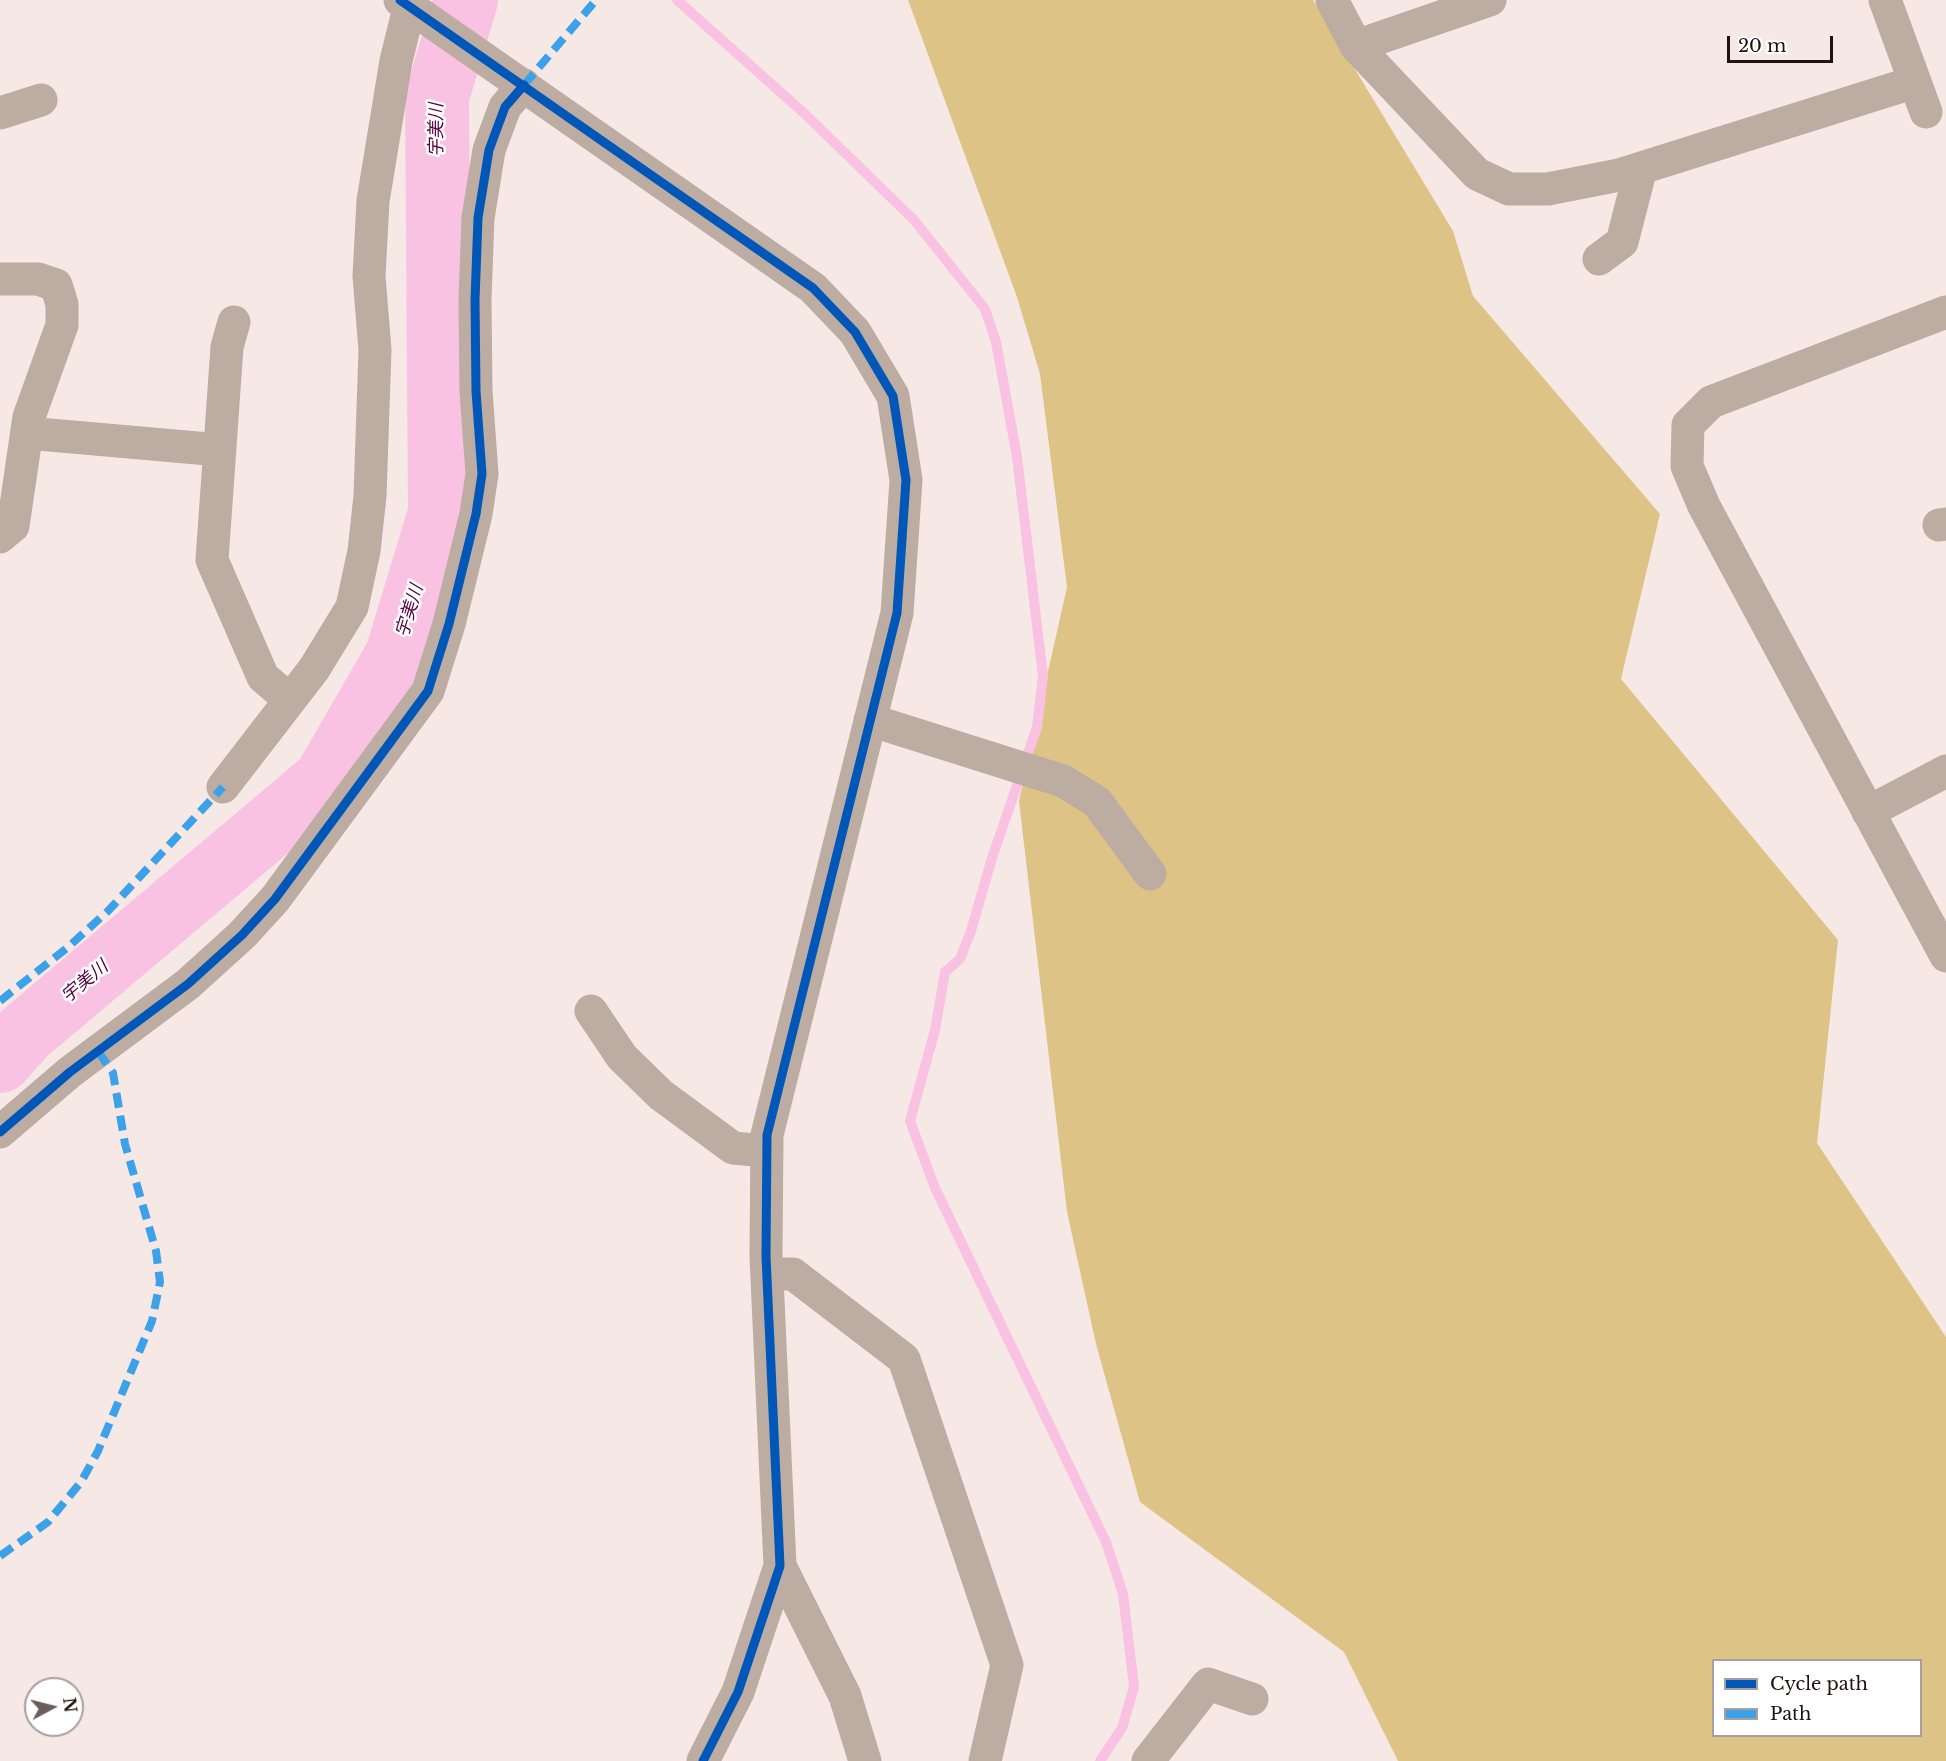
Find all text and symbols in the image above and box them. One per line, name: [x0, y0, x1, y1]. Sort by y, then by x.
scale bar: [1730, 24, 1836, 62]
text: 20 m: [1738, 35, 1786, 57]
water label: 宇美川: [426, 103, 448, 157]
water label: 宇美川: [392, 582, 428, 640]
water label: 宇美川: [57, 956, 113, 1008]
legend: [1712, 1659, 1922, 1737]
text: Cycle path: [1770, 1673, 1868, 1695]
north arrow: [24, 1677, 84, 1737]
text: N: [59, 1696, 81, 1714]
text: Path: [1770, 1703, 1811, 1725]

